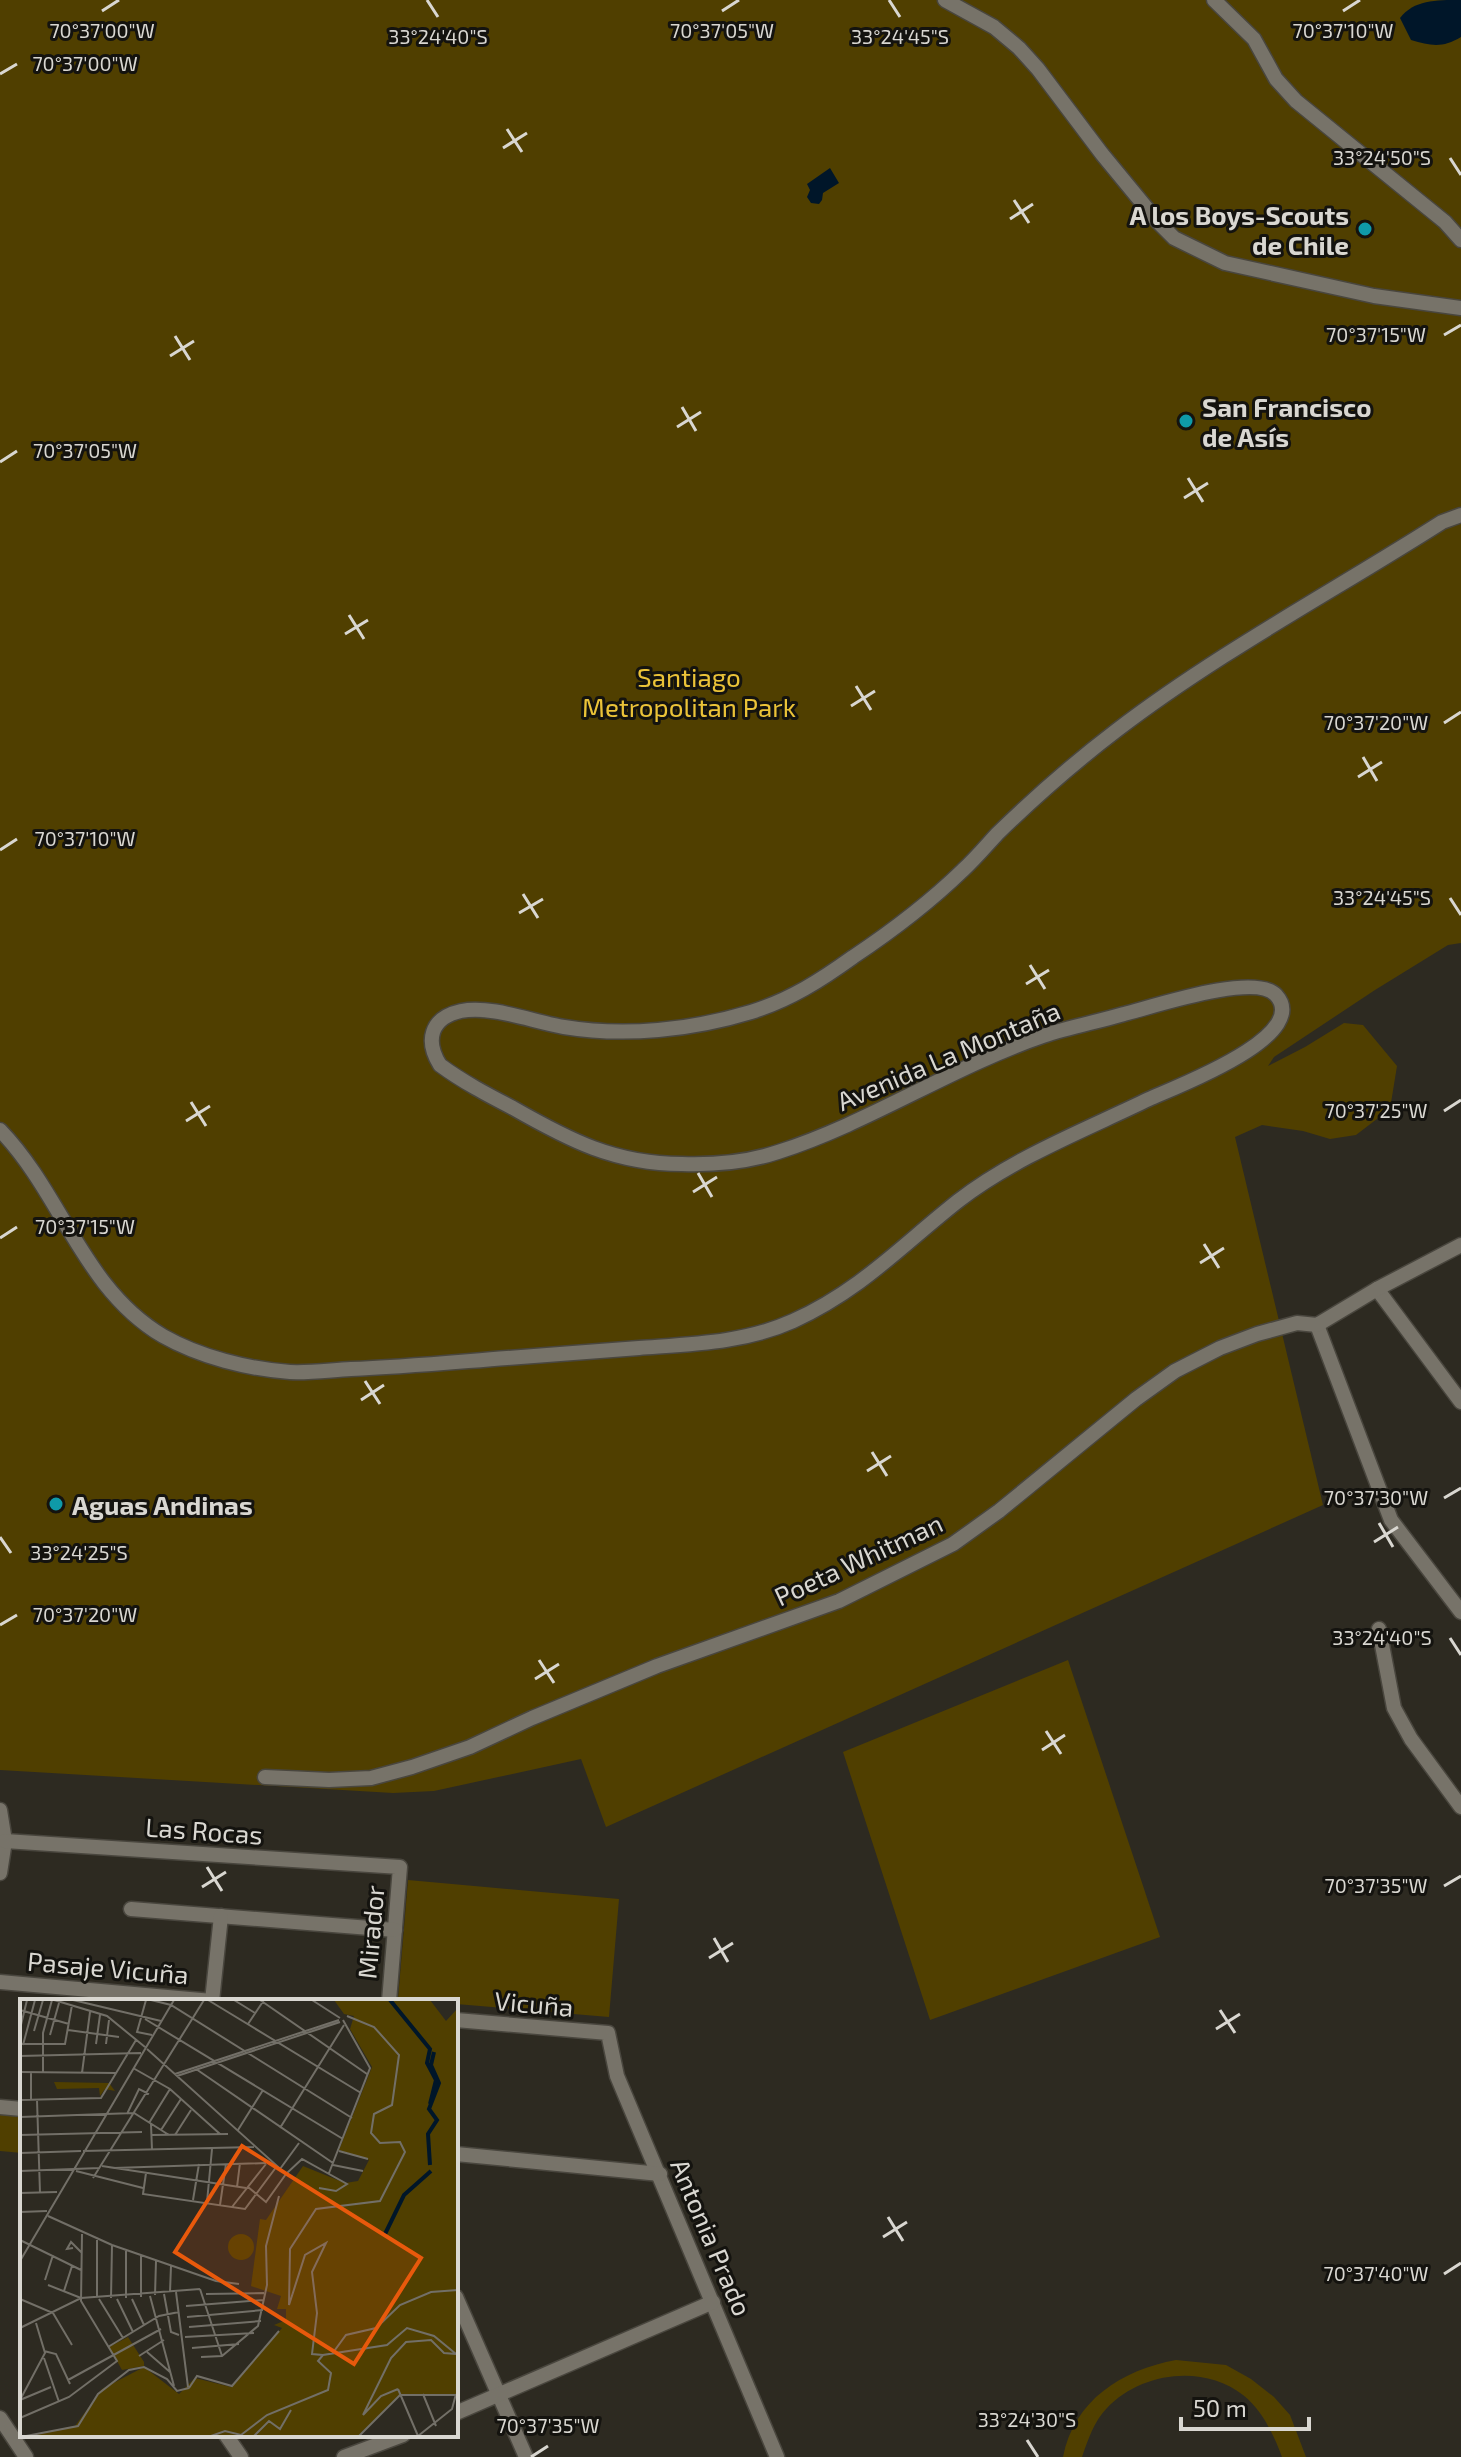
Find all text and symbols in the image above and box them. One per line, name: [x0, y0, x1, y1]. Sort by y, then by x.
text: 70°37'00"W: [49, 18, 155, 42]
text: 70°37'05"W: [670, 18, 774, 42]
text: 70°37'10"W: [1292, 18, 1394, 42]
text: 33°24'40"S: [388, 24, 488, 48]
text: 33°24'45"S: [851, 24, 949, 48]
text: 70°37'00"W: [32, 51, 138, 75]
text: 33°24'50"S: [1333, 145, 1431, 169]
place label: A los Boys-Scouts de Chile: [1129, 199, 1349, 260]
marker: A los Boys-Scouts de Chile: [1356, 220, 1374, 238]
text: 70°37'15"W: [1326, 322, 1426, 346]
place label: San Francisco de Asís: [1202, 391, 1372, 452]
marker: San Francisco de Asís: [1177, 412, 1195, 430]
text: 70°37'05"W: [33, 438, 137, 462]
park label: Santiago Metropolitan Park: [582, 661, 796, 722]
text: 70°37'20"W: [1324, 710, 1428, 734]
text: 70°37'10"W: [34, 826, 136, 850]
text: 33°24'45"S: [1333, 885, 1431, 909]
street label: Avenida La Montaña: [832, 994, 1064, 1116]
text: 70°37'25"W: [1324, 1098, 1428, 1122]
text: 70°37'15"W: [35, 1214, 135, 1238]
text: 70°37'30"W: [1324, 1485, 1428, 1509]
place label: Aguas Andinas: [72, 1489, 253, 1520]
marker: Aguas Andinas: [47, 1495, 65, 1513]
street label: Poeta Whitman: [769, 1507, 947, 1611]
text: 33°24'25"S: [30, 1540, 128, 1564]
text: 70°37'20"W: [33, 1602, 137, 1626]
text: 33°24'40"S: [1332, 1625, 1432, 1649]
street label: Las Rocas: [144, 1810, 264, 1850]
text: 70°37'35"W: [1325, 1873, 1428, 1897]
street label: Mirador: [350, 1884, 390, 1980]
street label: Pasaje Vicuña: [26, 1945, 190, 1989]
street label: Vicuña: [493, 1984, 575, 2022]
inset map: [20, 1999, 458, 2437]
street label: Antonia Prado: [665, 2154, 759, 2320]
text: 70°37'40"W: [1323, 2261, 1429, 2285]
scale bar: [1181, 2381, 1309, 2431]
text: 50 m: [1193, 2393, 1247, 2422]
text: 33°24'30"S: [978, 2407, 1076, 2431]
text: 70°37'35"W: [497, 2413, 600, 2437]

